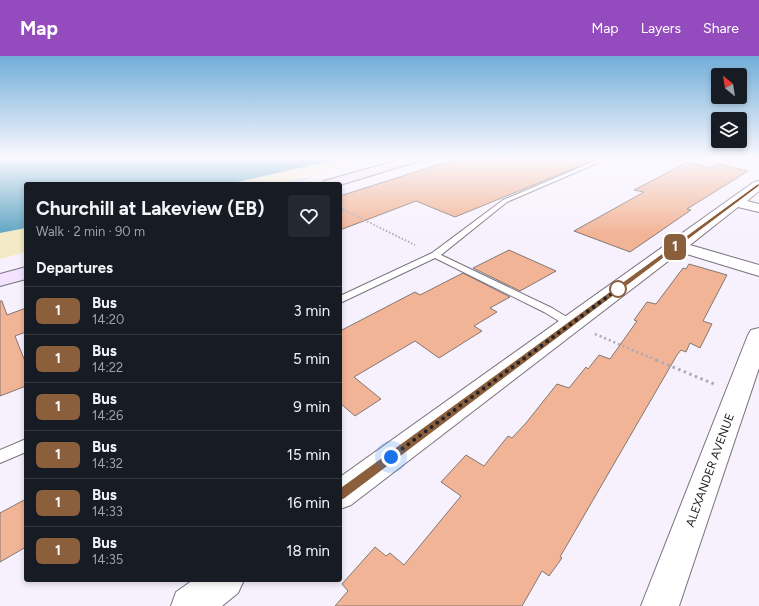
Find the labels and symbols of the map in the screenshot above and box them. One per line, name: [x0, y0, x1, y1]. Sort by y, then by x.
north arrow: [711, 68, 747, 104]
line badge: 1: [662, 234, 688, 260]
unlabelled marker: [609, 280, 627, 298]
street label: ALEXANDER AVENUE: [683, 411, 737, 529]
your location: [381, 447, 401, 467]

